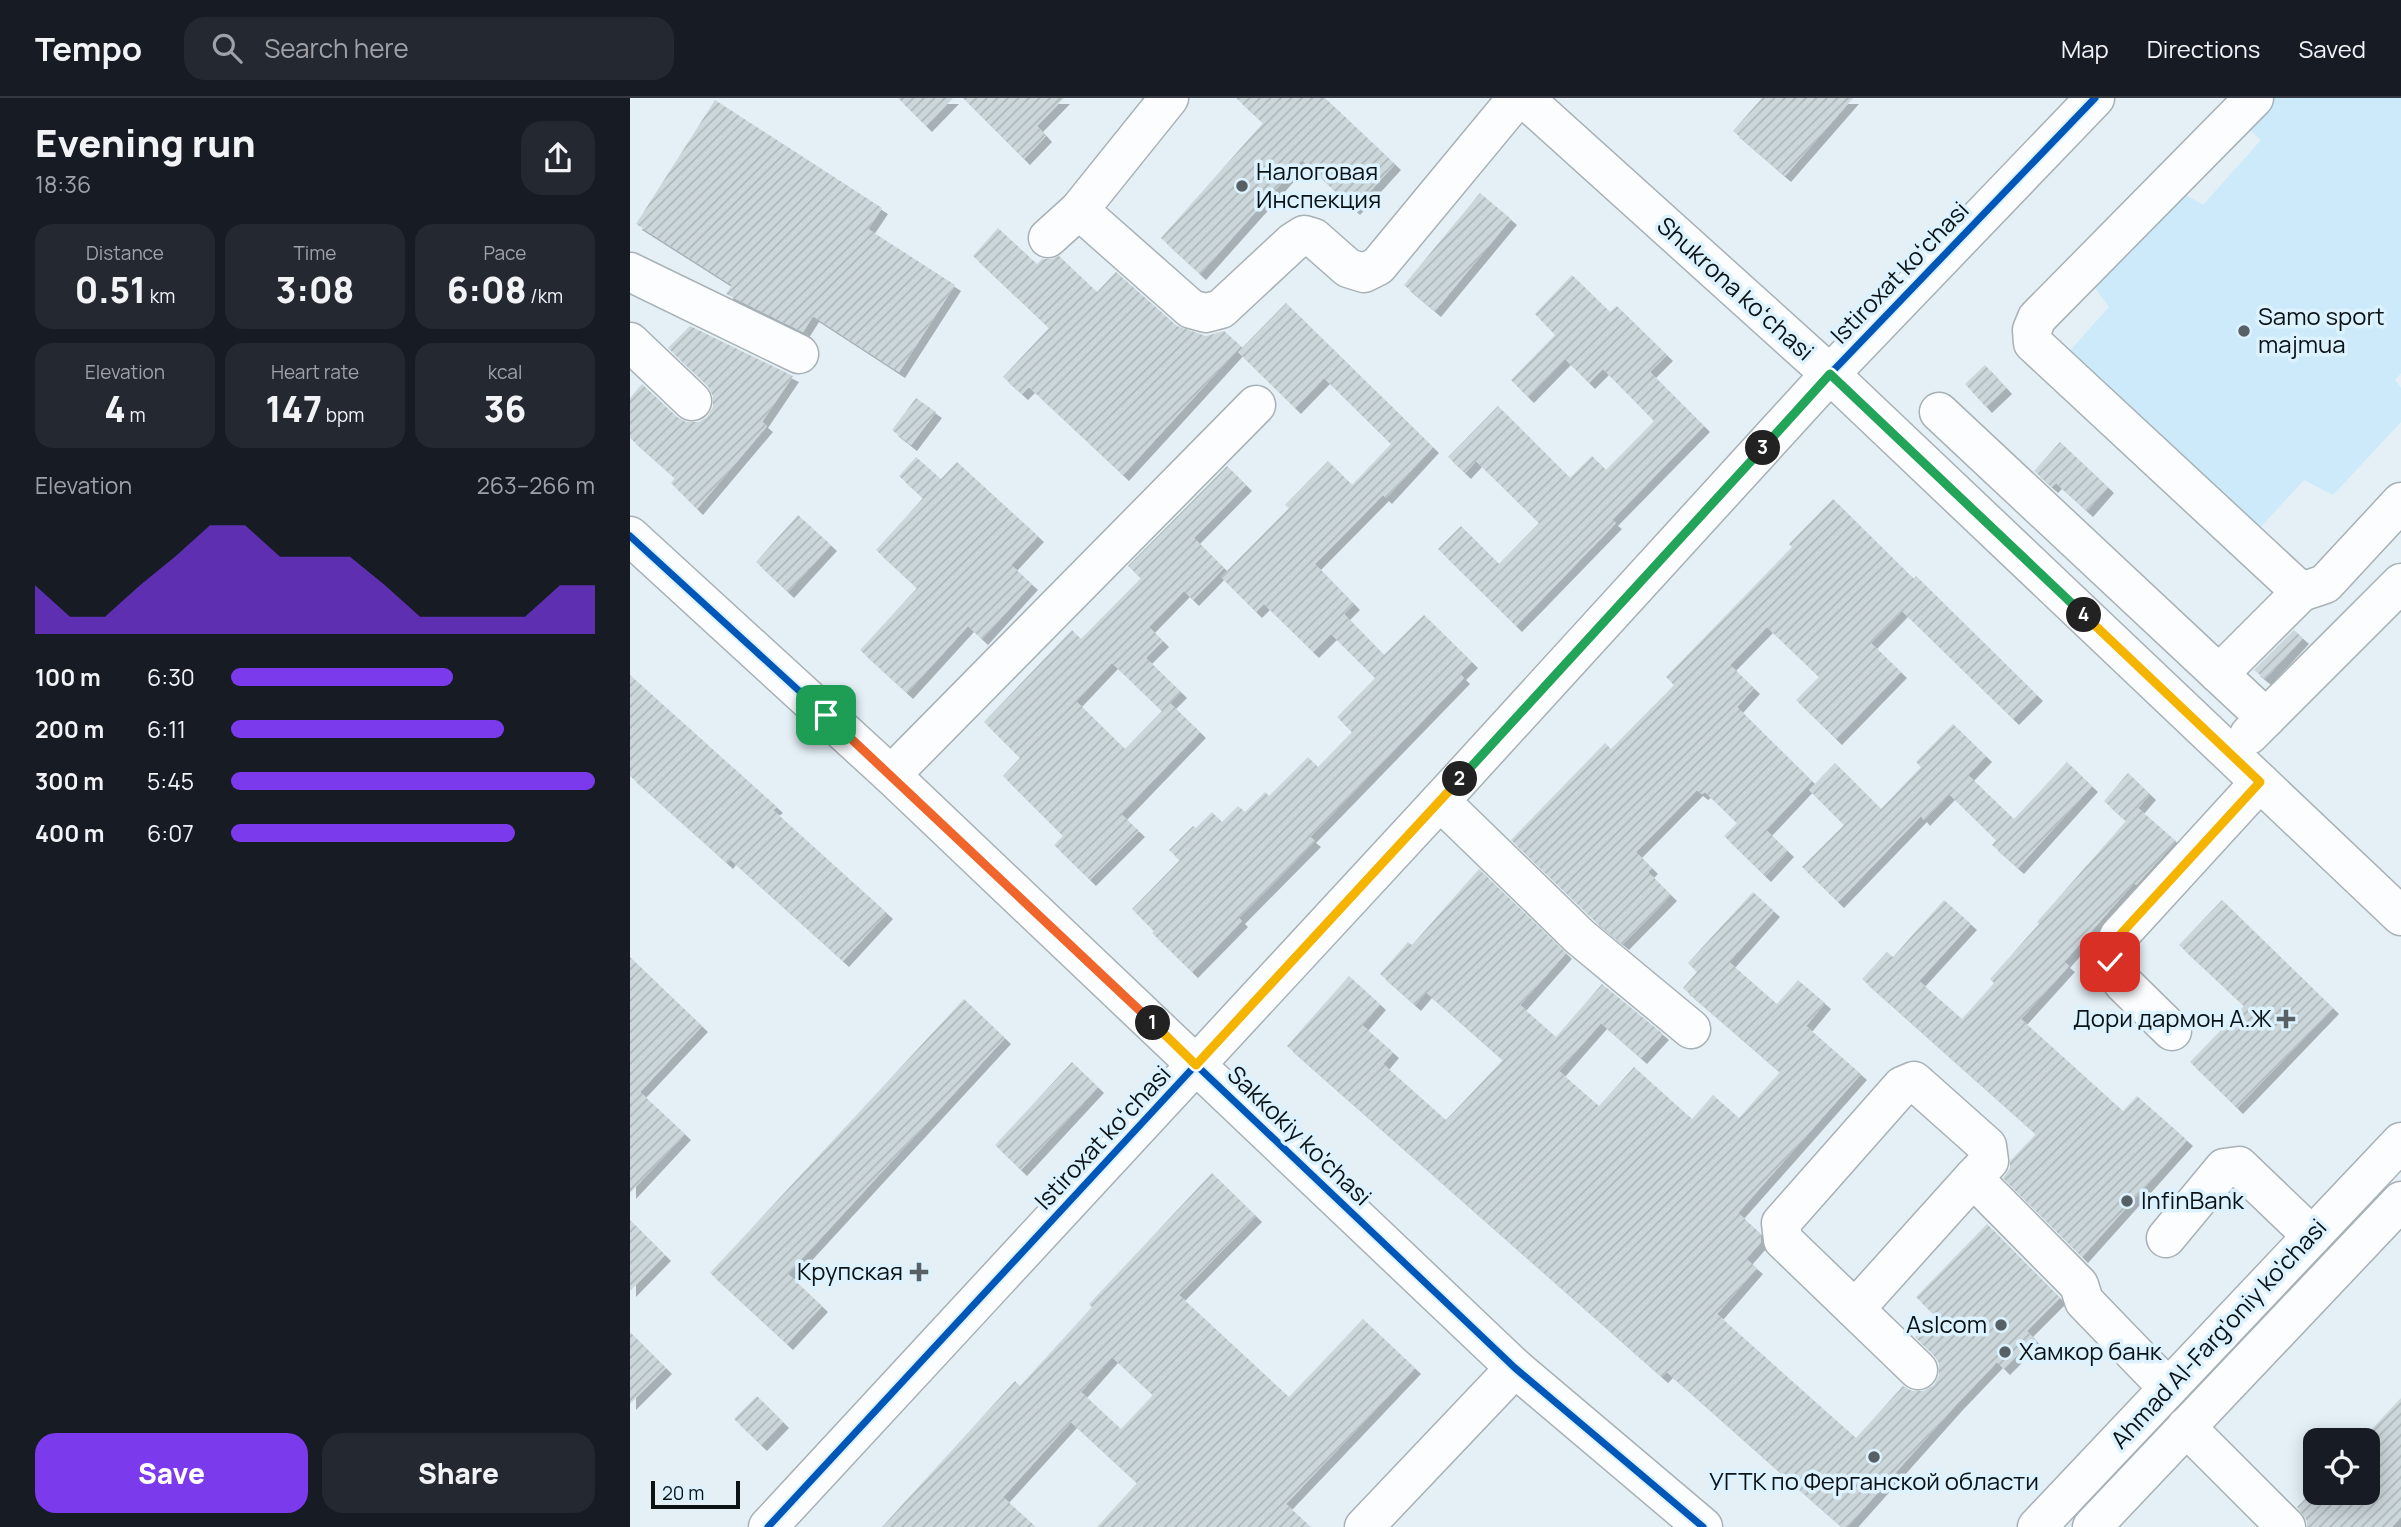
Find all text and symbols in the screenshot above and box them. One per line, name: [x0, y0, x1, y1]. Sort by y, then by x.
search box: [184, 17, 674, 80]
text: Tempo: [35, 26, 142, 71]
icon: search: [208, 29, 246, 67]
text: Search here: [264, 30, 409, 66]
text: Map: [2061, 32, 2109, 65]
text: Directions: [2147, 32, 2260, 65]
text: Saved: [2298, 32, 2366, 65]
text: Evening run: [35, 116, 256, 168]
button: share: [521, 121, 595, 195]
place label: Налоговая Инспекция: [1256, 154, 1381, 215]
text: 18:36: [35, 168, 91, 200]
marker: Налоговая Инспекция: [1234, 178, 1250, 194]
street label: Istiroxat koʻchasi: [1822, 194, 1975, 350]
street label: Shukrona koʻchasi: [1650, 209, 1822, 367]
text: Distance: [86, 240, 164, 266]
text: Time: [294, 240, 336, 266]
text: Pace: [484, 240, 526, 266]
text: 0.51: [75, 266, 146, 314]
text: 3:08: [276, 266, 354, 314]
text: 6:08: [447, 266, 526, 314]
text: km: [146, 283, 175, 309]
text: /km: [526, 283, 563, 309]
place label: Samo sport majmua: [2258, 299, 2385, 360]
marker: Samo sport majmua: [2236, 323, 2252, 339]
text: Elevation: [85, 359, 165, 385]
text: Heart rate: [271, 359, 359, 385]
text: kcal: [488, 359, 522, 385]
text: 4: [104, 385, 126, 433]
text: 147: [266, 385, 322, 433]
text: 36: [484, 385, 526, 433]
text: m: [126, 402, 146, 428]
text: bpm: [322, 402, 364, 428]
pin: 3: [1746, 430, 1780, 466]
text: 3: [1757, 434, 1768, 460]
text: Elevation: [35, 469, 132, 501]
text: 263–266 m: [477, 469, 595, 501]
pin: 4: [2066, 598, 2102, 632]
text: 4: [2078, 601, 2089, 627]
text: 100 m: [35, 661, 101, 693]
text: 6:30: [147, 661, 195, 693]
pin: [796, 685, 856, 745]
icon: arrive: [807, 696, 845, 734]
text: 200 m: [35, 713, 104, 745]
text: 6:11: [147, 713, 186, 745]
pin: 2: [1442, 762, 1478, 796]
text: 300 m: [35, 765, 104, 797]
text: 5:45: [147, 765, 194, 797]
text: 2: [1454, 765, 1465, 791]
text: 400 m: [35, 817, 105, 849]
text: 6:07: [147, 817, 194, 849]
pin: [2080, 932, 2140, 992]
icon: check: [2091, 943, 2129, 981]
place label: Дори дармон А.Ж: [2073, 1001, 2273, 1034]
pin: 1: [1135, 1006, 1170, 1040]
text: 1: [1148, 1009, 1157, 1035]
marker: Дори дармон А.Ж: [2278, 1011, 2294, 1027]
street label: Istiroxat koʻchasi: [1026, 1058, 1177, 1216]
street label: Sakkokiy ko'chasi: [1221, 1058, 1379, 1212]
place label: InfinBank: [2141, 1183, 2245, 1216]
marker: InfinBank: [2119, 1193, 2135, 1209]
street label: Ahmad Al-Farg'oniy ko'chasi: [2103, 1211, 2333, 1455]
place label: Крупская: [797, 1254, 903, 1287]
marker: Крупская: [909, 1262, 929, 1282]
place label: Aslcom: [1906, 1307, 1987, 1340]
marker: Aslcom: [1993, 1317, 2009, 1333]
place label: Хамкор банк: [2019, 1334, 2163, 1367]
marker: Хамкор банк: [1997, 1344, 2013, 1360]
map controls: [2303, 1428, 2380, 1505]
button: locate: [2303, 1428, 2380, 1505]
button: Save: [35, 1433, 308, 1513]
button: Share: [322, 1433, 595, 1513]
marker: УГТК по Ферганской области: [1866, 1449, 1882, 1465]
place label: УГТК по Ферганской области: [1709, 1464, 2039, 1497]
scale bar: [651, 1478, 740, 1510]
text: 20 m: [662, 1480, 704, 1506]

